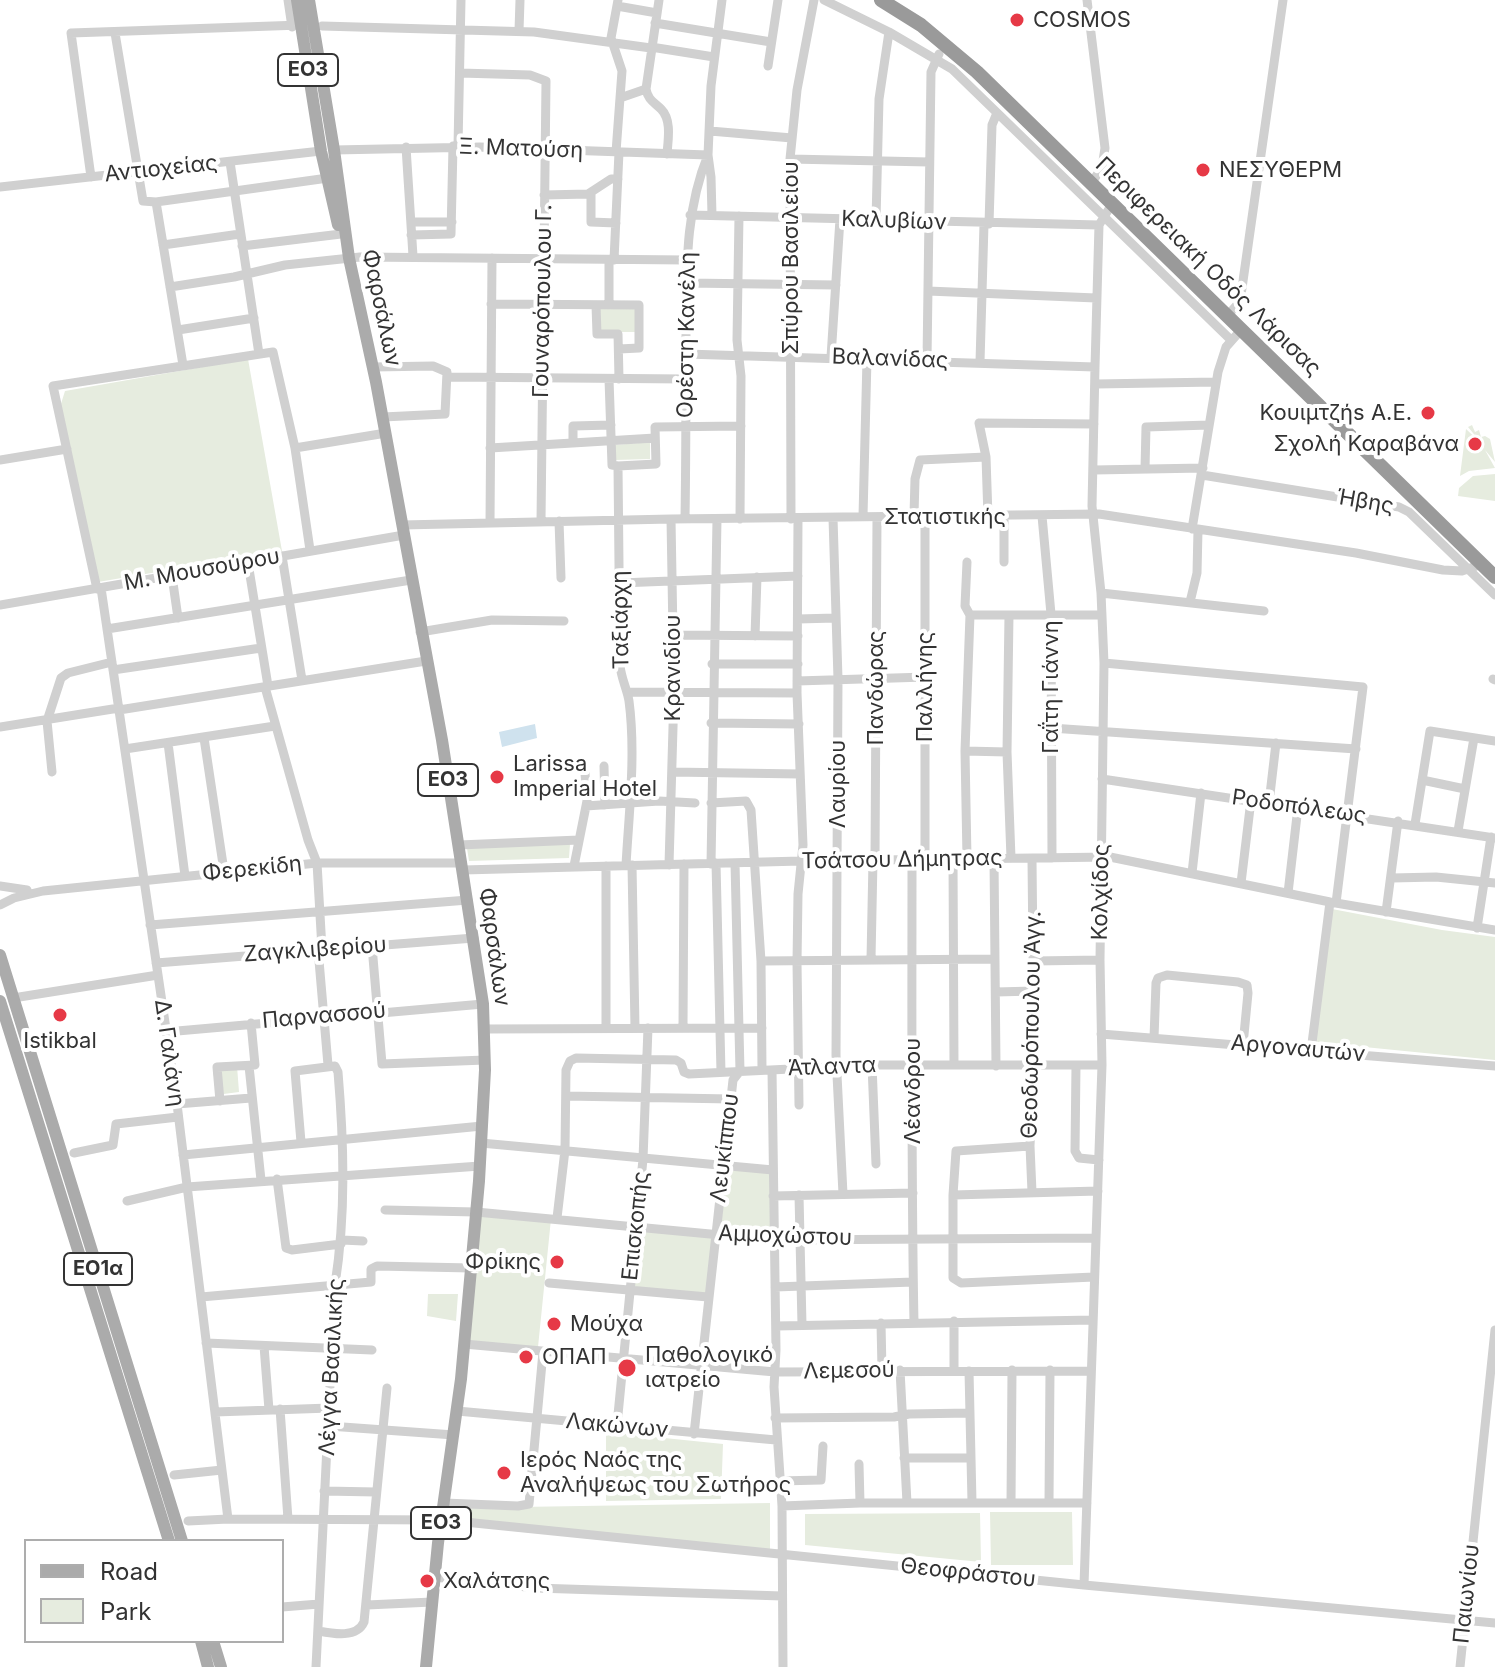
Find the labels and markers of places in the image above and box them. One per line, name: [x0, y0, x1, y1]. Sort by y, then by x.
place label: COSMOS: [1033, 7, 1131, 33]
marker: COSMOS: [1008, 11, 1026, 29]
place label: ΝΕΣΥΘΕΡΜ: [1219, 157, 1342, 183]
marker: ΝΕΣΥΘΕΡΜ: [1194, 161, 1212, 179]
place label: Κουιμτζήs Α.Ε.: [1260, 400, 1412, 426]
marker: Κουιμτζήs Α.Ε.: [1419, 404, 1437, 422]
place label: Σχολή Καραβάνα: [1273, 431, 1459, 457]
marker: Σχολή Καραβάνα: [1466, 435, 1484, 453]
place label: Larissa Imperial Hotel: [513, 751, 657, 802]
marker: Larissa Imperial Hotel: [488, 768, 506, 786]
marker: Istikbal: [51, 1006, 69, 1024]
place label: Istikbal: [23, 1028, 97, 1054]
place label: Φρίκης: [465, 1249, 541, 1275]
marker: Φρίκης: [548, 1253, 566, 1271]
place label: Μούχα: [570, 1311, 643, 1337]
marker: Μούχα: [545, 1315, 563, 1333]
place label: Παθολογικό ιατρείο: [645, 1342, 773, 1394]
place label: ΟΠΑΠ: [542, 1344, 607, 1370]
marker: ΟΠΑΠ: [517, 1348, 535, 1366]
marker: Παθολογικό ιατρείο: [616, 1357, 638, 1379]
place label: Ιερός Ναός της Αναλήψεως του Σωτήρος: [520, 1447, 791, 1498]
marker: Ιερός Ναός της Αναλήψεως του Σωτήρος: [495, 1464, 513, 1482]
place label: Χαλάτσης: [443, 1568, 550, 1594]
marker: Χαλάτσης: [418, 1572, 436, 1590]

